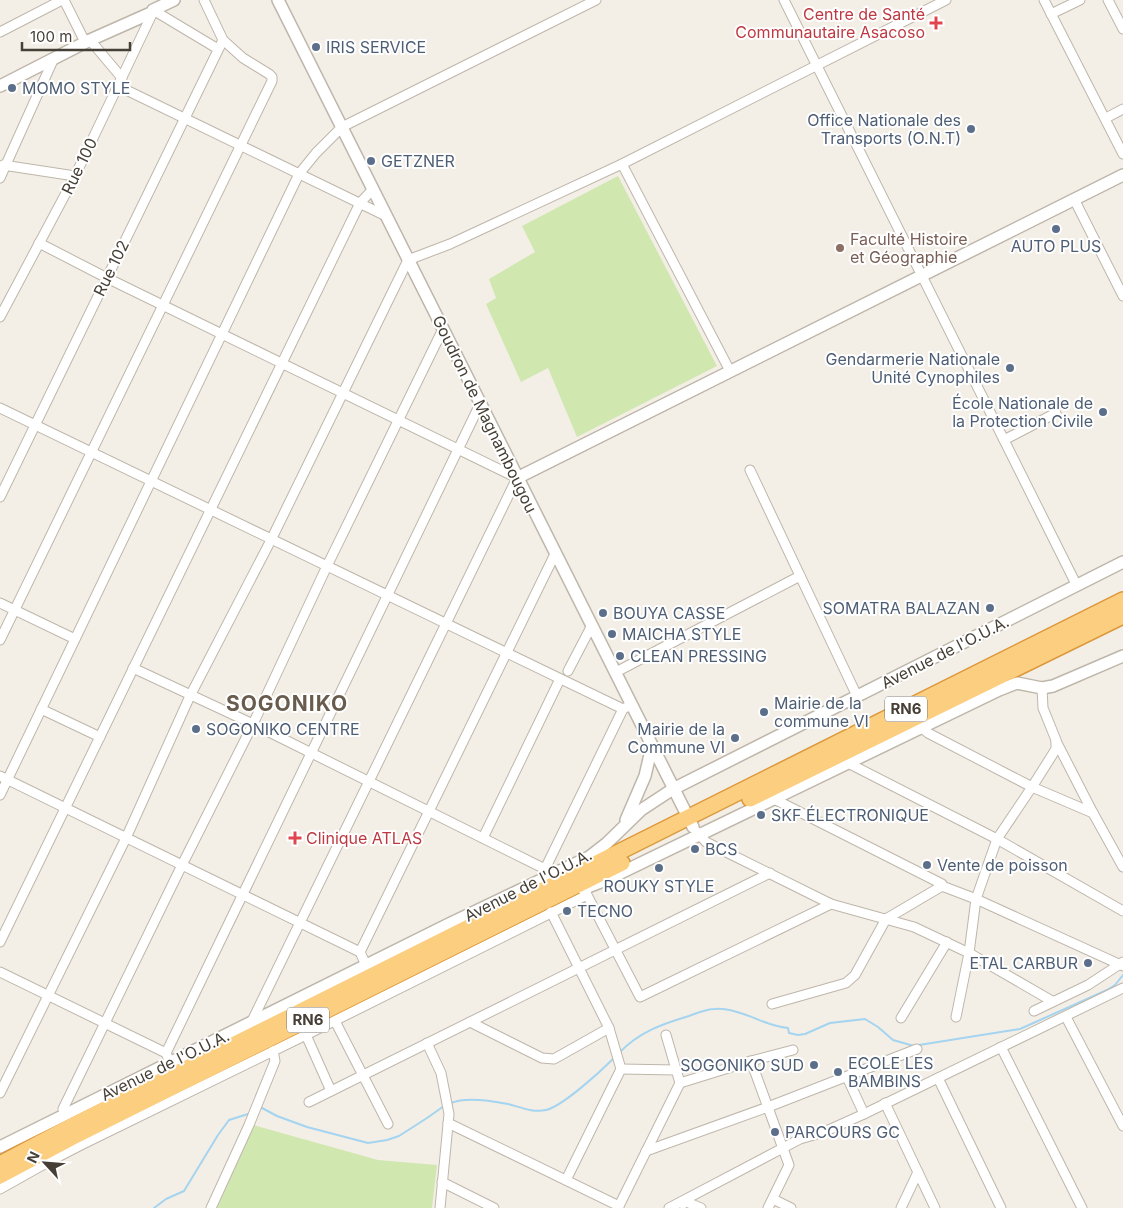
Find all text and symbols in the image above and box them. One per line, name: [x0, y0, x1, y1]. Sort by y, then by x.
place label: Centre de Santé Communautaire Asacoso: [735, 4, 925, 42]
marker: Centre de Santé Communautaire Asacoso: [929, 16, 943, 30]
scale bar: [22, 20, 130, 52]
text: 100 m: [30, 27, 72, 46]
place label: IRIS SERVICE: [326, 37, 426, 57]
marker: IRIS SERVICE: [310, 41, 322, 53]
place label: MOMO STYLE: [22, 78, 130, 98]
marker: MOMO STYLE: [6, 82, 18, 94]
place label: Office Nationale des Transports (O.N.T): [807, 110, 961, 148]
marker: Office Nationale des Transports (O.N.T): [965, 123, 977, 135]
street label: Rue 100: [57, 135, 101, 197]
place label: GETZNER: [381, 151, 455, 171]
marker: GETZNER: [365, 155, 377, 167]
marker: AUTO PLUS: [1050, 223, 1062, 235]
place label: Faculté Histoire et Géographie: [850, 229, 968, 267]
place label: AUTO PLUS: [1011, 236, 1101, 256]
street label: Rue 102: [89, 237, 133, 299]
marker: Faculté Histoire et Géographie: [834, 242, 846, 254]
street label: Goudron de Magnambougou: [428, 312, 542, 516]
place label: Gendarmerie Nationale Unité Cynophiles: [826, 349, 1000, 387]
marker: Gendarmerie Nationale Unité Cynophiles: [1004, 362, 1016, 374]
place label: École Nationale de la Protection Civile: [952, 393, 1093, 431]
marker: École Nationale de la Protection Civile: [1097, 406, 1109, 418]
place label: SOMATRA BALAZAN: [822, 598, 980, 618]
marker: SOMATRA BALAZAN: [984, 602, 996, 614]
place label: BOUYA CASSE: [613, 603, 725, 623]
marker: BOUYA CASSE: [597, 607, 609, 619]
street label: Avenue de l'O.U.A.: [878, 611, 1012, 693]
place label: MAICHA STYLE: [622, 624, 741, 644]
marker: MAICHA STYLE: [606, 628, 618, 640]
place label: CLEAN PRESSING: [630, 646, 767, 666]
marker: CLEAN PRESSING: [614, 650, 626, 662]
district label: SOGONIKO: [226, 691, 348, 716]
place label: Mairie de la commune VI: [774, 693, 869, 731]
road number: RN6: [885, 696, 927, 722]
marker: Mairie de la commune VI: [758, 706, 770, 718]
place label: SOGONIKO CENTRE: [206, 719, 360, 739]
place label: Mairie de la Commune VI: [628, 719, 725, 757]
marker: SOGONIKO CENTRE: [190, 723, 202, 735]
marker: Mairie de la Commune VI: [729, 732, 741, 744]
place label: SKF ÉLECTRONIQUE: [771, 805, 929, 825]
marker: SKF ÉLECTRONIQUE: [755, 809, 767, 821]
place label: Clinique ATLAS: [306, 828, 422, 848]
marker: Clinique ATLAS: [288, 831, 302, 845]
place label: BCS: [705, 839, 737, 859]
marker: BCS: [689, 843, 701, 855]
street label: Avenue de l'O.U.A.: [461, 844, 595, 926]
place label: Vente de poisson: [937, 855, 1068, 875]
marker: Vente de poisson: [921, 859, 933, 871]
marker: ROUKY STYLE: [653, 862, 665, 874]
place label: ROUKY STYLE: [604, 876, 714, 896]
place label: TECNO: [577, 901, 633, 921]
marker: TECNO: [561, 905, 573, 917]
place label: ETAL CARBUR: [969, 953, 1078, 973]
marker: ETAL CARBUR: [1082, 957, 1094, 969]
road number: RN6: [287, 1008, 329, 1032]
street label: Avenue de l'O.U.A.: [97, 1025, 233, 1105]
place label: ECOLE LES BAMBINS: [848, 1053, 934, 1091]
place label: SOGONIKO SUD: [680, 1055, 804, 1075]
marker: SOGONIKO SUD: [808, 1059, 820, 1071]
marker: ECOLE LES BAMBINS: [832, 1066, 844, 1078]
place label: PARCOURS GC: [785, 1122, 900, 1142]
marker: PARCOURS GC: [769, 1126, 781, 1138]
north arrow: [20, 1138, 70, 1188]
text: N: [23, 1149, 43, 1166]

